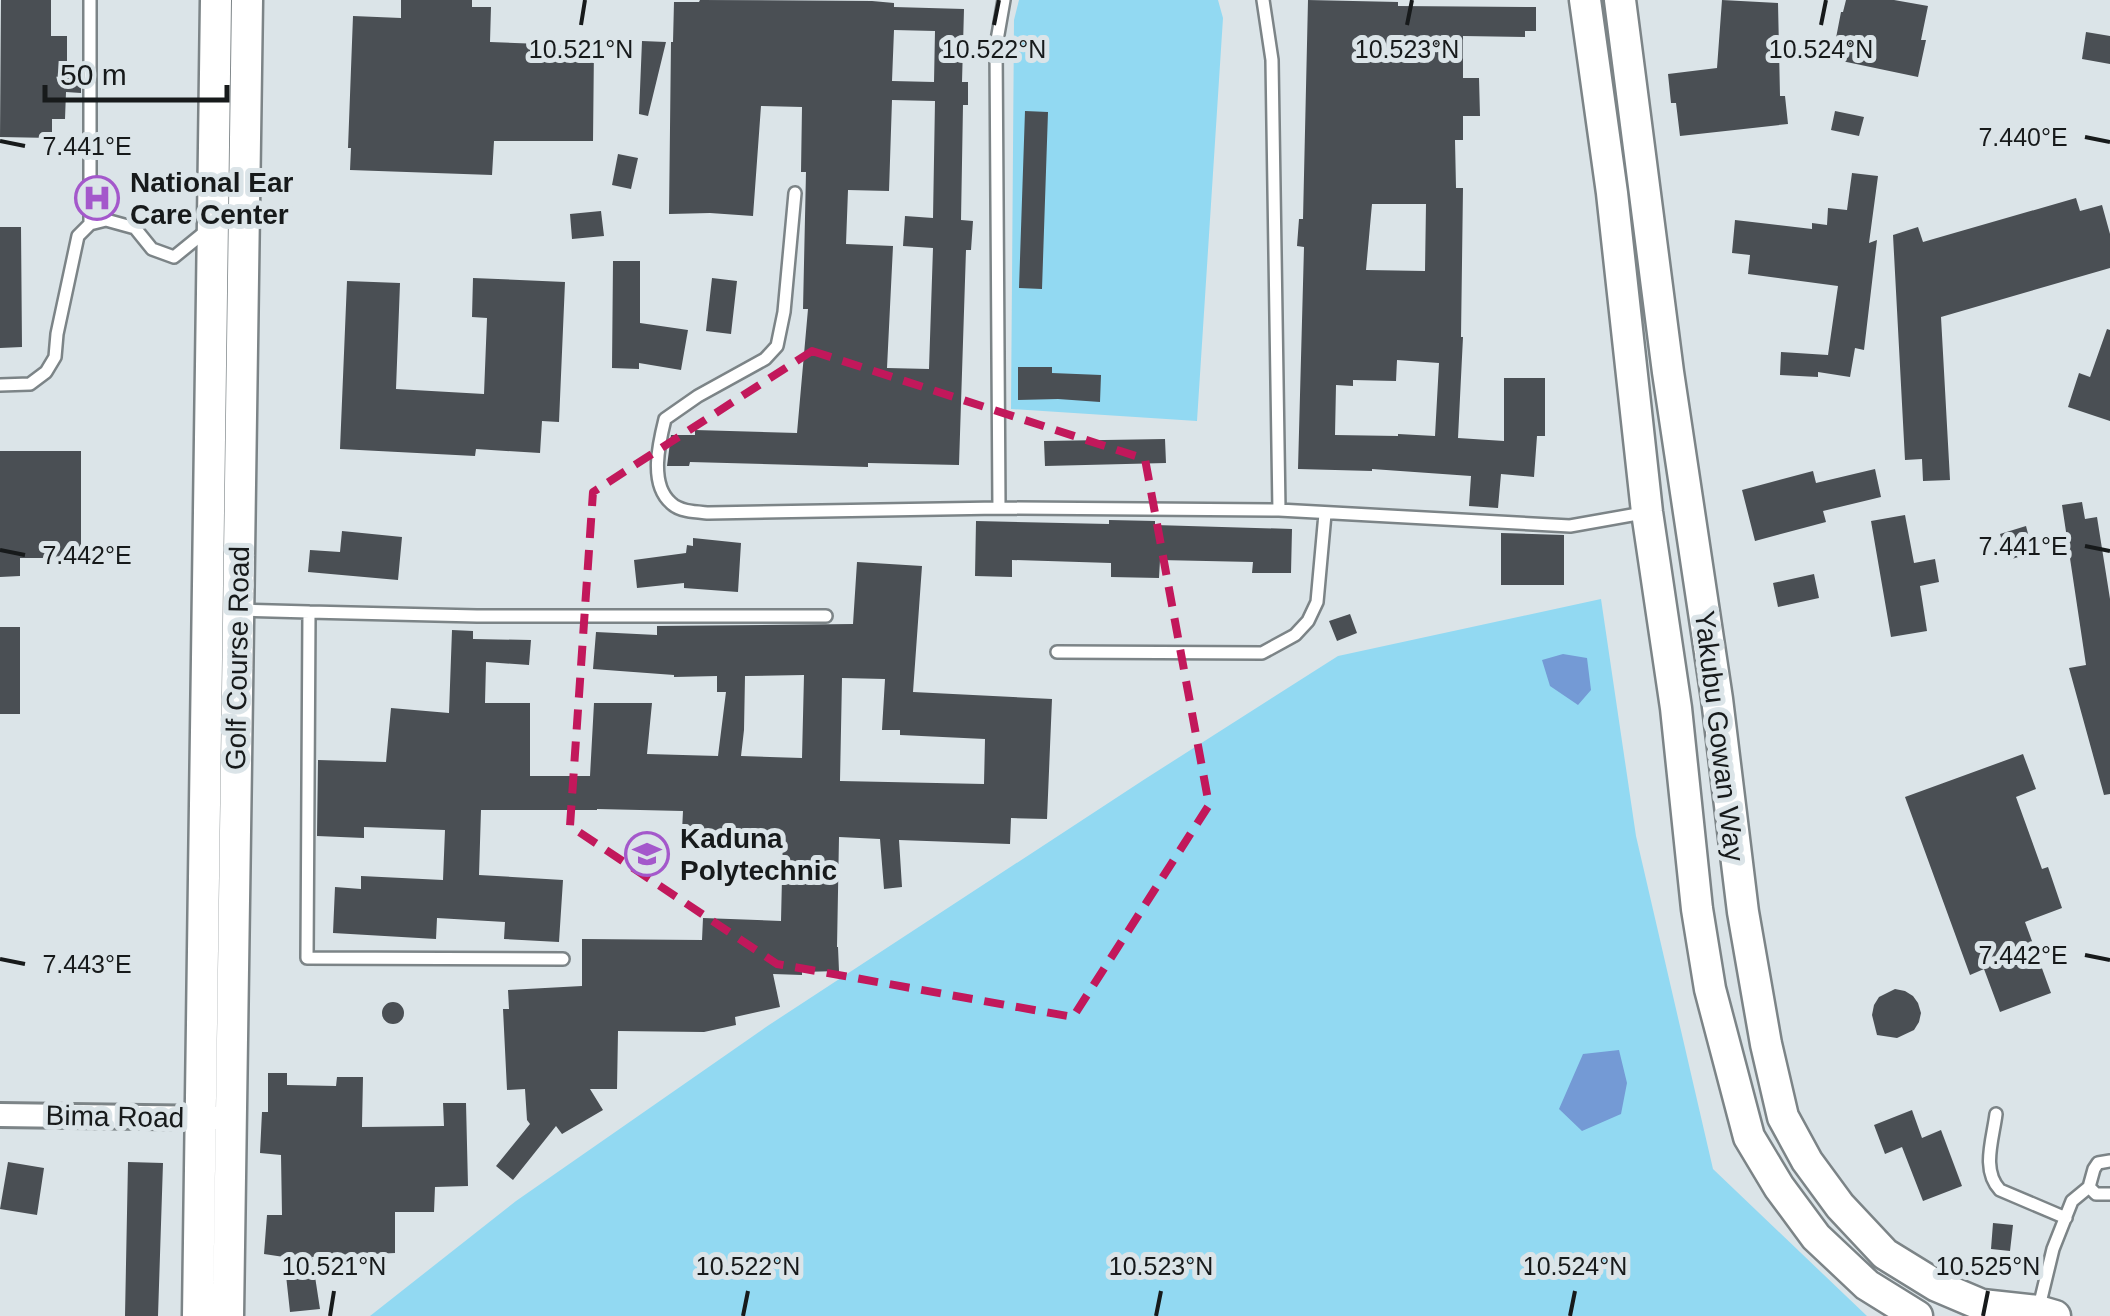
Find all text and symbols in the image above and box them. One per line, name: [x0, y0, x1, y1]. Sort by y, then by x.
text: 10.521°N: [529, 35, 633, 63]
text: 10.522°N: [942, 35, 1046, 63]
text: 10.523°N: [1355, 35, 1459, 63]
text: 10.524°N: [1769, 35, 1873, 63]
scale bar: [45, 40, 228, 102]
text: 50 m: [60, 58, 127, 91]
text: 7.440°E: [1978, 123, 2068, 151]
text: 7.441°E: [42, 132, 132, 160]
place label: National Ear Care Center: [130, 167, 293, 230]
hospital icon: National Ear Care Center: [74, 175, 120, 221]
text: 7.441°E: [1978, 532, 2068, 560]
text: 7.442°E: [42, 541, 132, 569]
street label: Golf Course Road: [220, 546, 255, 770]
street label: Yakubu Gowan Way: [1689, 609, 1750, 863]
place label: Kaduna Polytechnic: [680, 823, 837, 886]
school or university icon: Kaduna Polytechnic: [624, 831, 670, 877]
text: 7.442°E: [1978, 941, 2068, 969]
text: 7.443°E: [42, 950, 132, 978]
street label: Bima Road: [45, 1100, 185, 1133]
text: 10.521°N: [282, 1252, 386, 1280]
text: 10.522°N: [696, 1252, 800, 1280]
text: 10.523°N: [1109, 1252, 1213, 1280]
text: 10.524°N: [1523, 1252, 1627, 1280]
text: 10.525°N: [1936, 1252, 2040, 1280]

